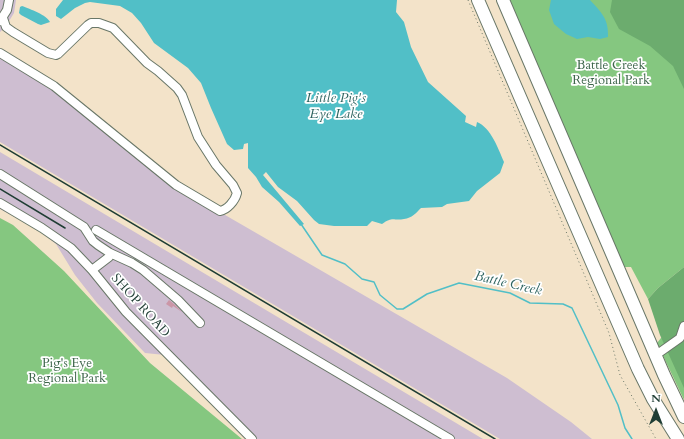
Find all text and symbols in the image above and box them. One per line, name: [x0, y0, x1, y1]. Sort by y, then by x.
park label: Battle Creek Regional Park: [572, 58, 650, 89]
water label: Little Pig's Eye Lake: [306, 91, 366, 124]
water label: Battle Creek: [473, 268, 543, 300]
street label: SHOP ROAD: [107, 271, 173, 341]
park label: Pig's Eye Regional Park: [28, 356, 106, 387]
north arrow: [636, 391, 676, 431]
text: N: [651, 391, 661, 406]

